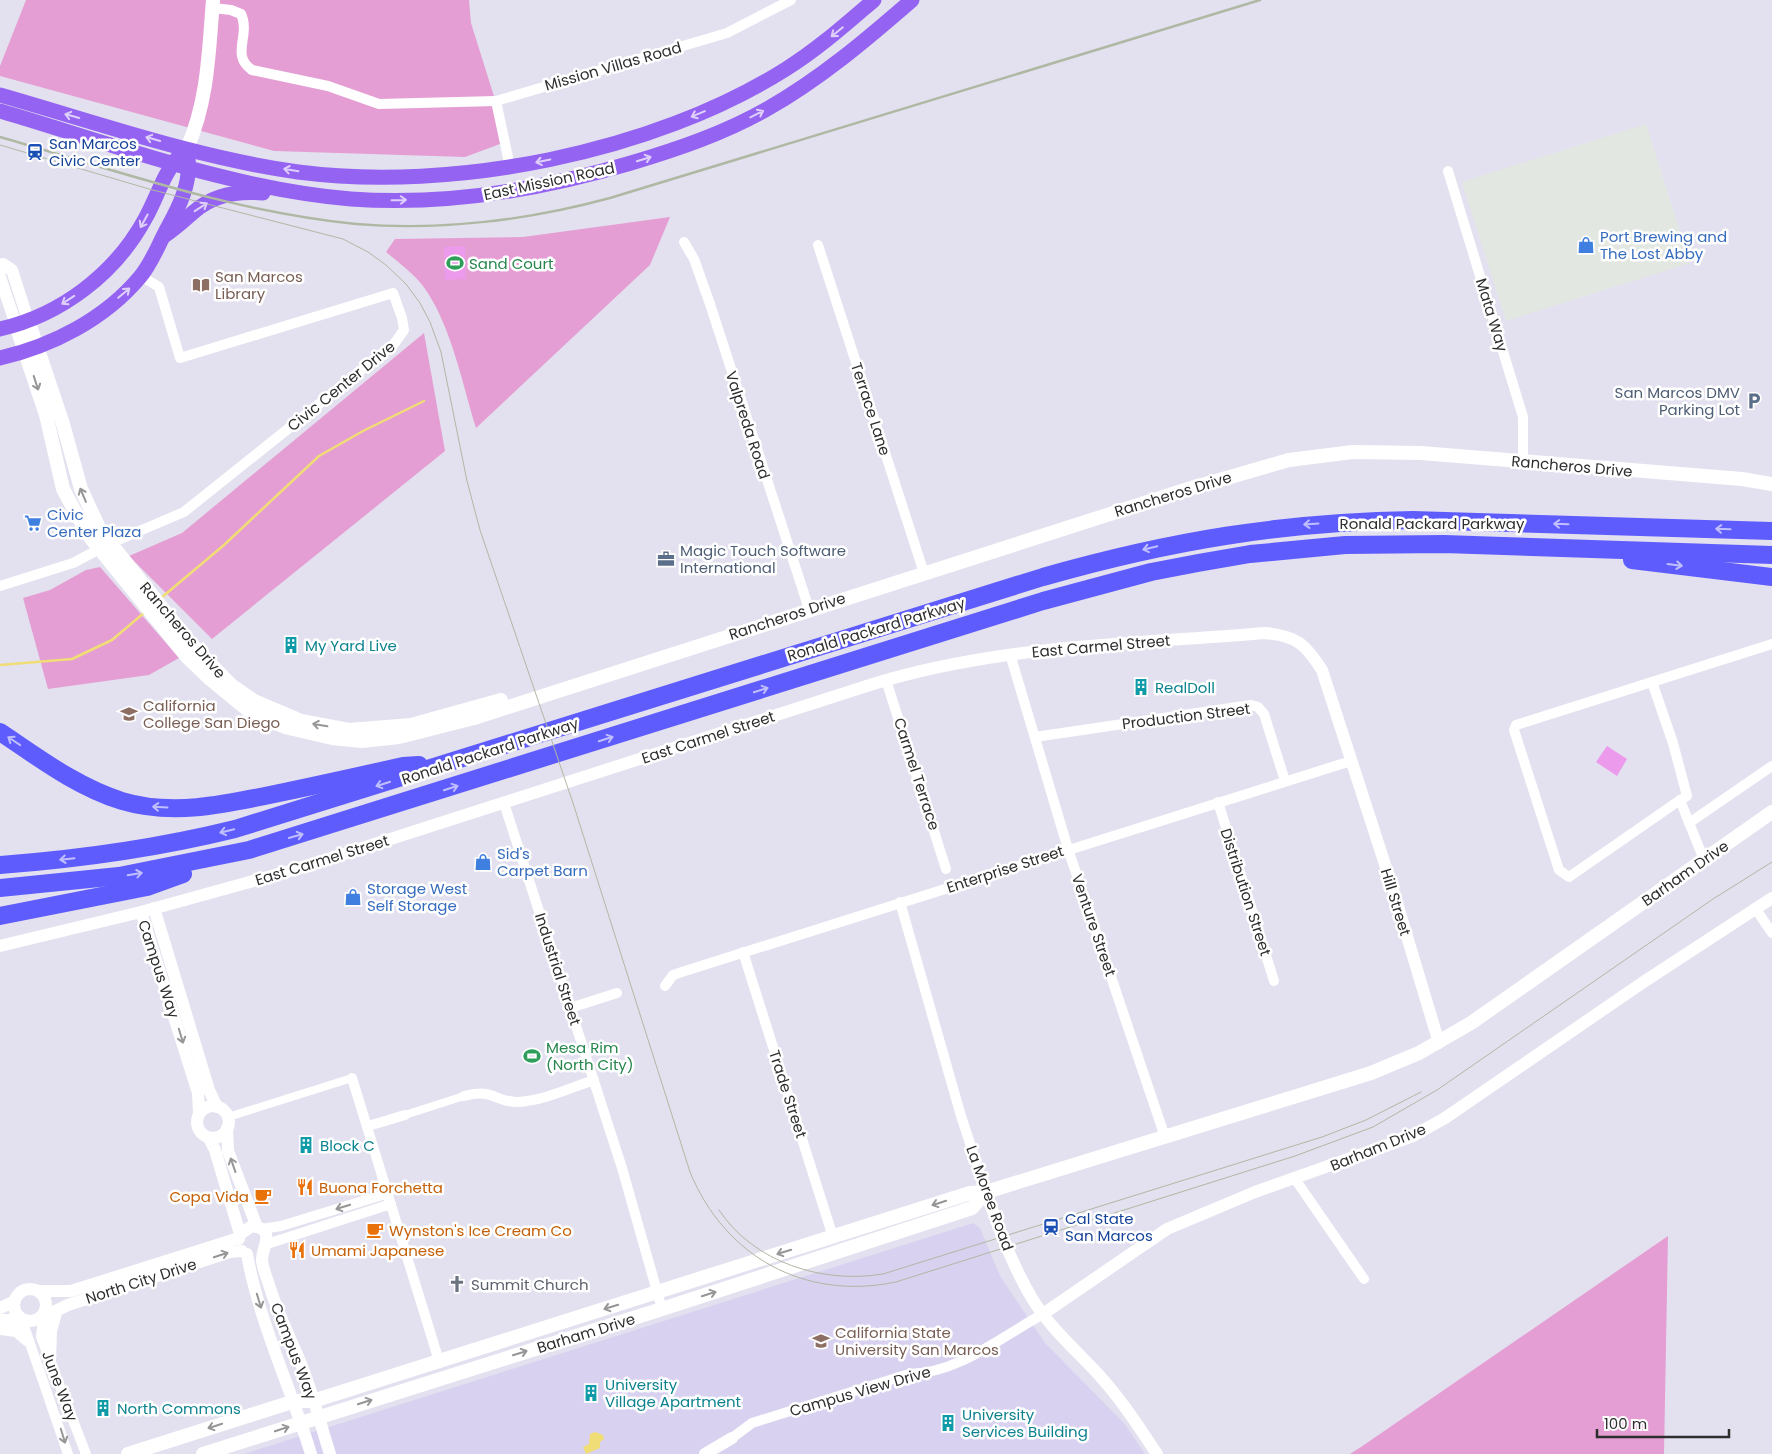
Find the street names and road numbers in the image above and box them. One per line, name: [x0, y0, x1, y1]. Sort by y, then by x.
street label: Mission Villas Road: [542, 36, 684, 96]
street label: East Mission Road: [482, 157, 616, 205]
street label: Mata Way: [1471, 276, 1513, 355]
street label: Civic Center Drive: [283, 336, 399, 436]
street label: Terrace Lane: [846, 360, 896, 458]
street label: Valpreda Road: [721, 368, 775, 482]
street label: Rancheros Drive: [1511, 450, 1633, 482]
street label: Rancheros Drive: [1112, 466, 1234, 522]
street label: Ronald Packard Parkway: [1340, 513, 1525, 534]
street label: Rancheros Drive: [135, 577, 231, 683]
street label: Rancheros Drive: [726, 587, 848, 645]
street label: Ronald Packard Parkway: [785, 592, 968, 666]
street label: East Carmel Street: [1031, 629, 1171, 663]
street label: Production Street: [1121, 698, 1251, 734]
street label: East Carmel Street: [639, 706, 777, 768]
street label: Ronald Packard Parkway: [399, 712, 582, 790]
street label: Carmel Terrace: [889, 715, 945, 833]
street label: Distribution Street: [1215, 826, 1277, 958]
street label: East Carmel Street: [253, 830, 391, 890]
street label: Barham Drive: [1637, 835, 1733, 911]
street label: Enterprise Street: [944, 840, 1066, 898]
street label: Hill Street: [1376, 866, 1416, 938]
street label: Venture Street: [1067, 871, 1121, 979]
street label: Industrial Street: [530, 910, 586, 1028]
street label: Campus Way: [133, 917, 185, 1021]
street label: Trade Street: [764, 1047, 812, 1141]
street label: Barham Drive: [1327, 1118, 1429, 1176]
street label: La Moree Road: [961, 1143, 1019, 1253]
street label: North City Drive: [83, 1253, 199, 1309]
street label: Campus Way: [266, 1300, 322, 1403]
street label: Barham Drive: [534, 1308, 638, 1358]
street label: June Way: [37, 1348, 83, 1425]
street label: Campus View Drive: [787, 1361, 933, 1421]

